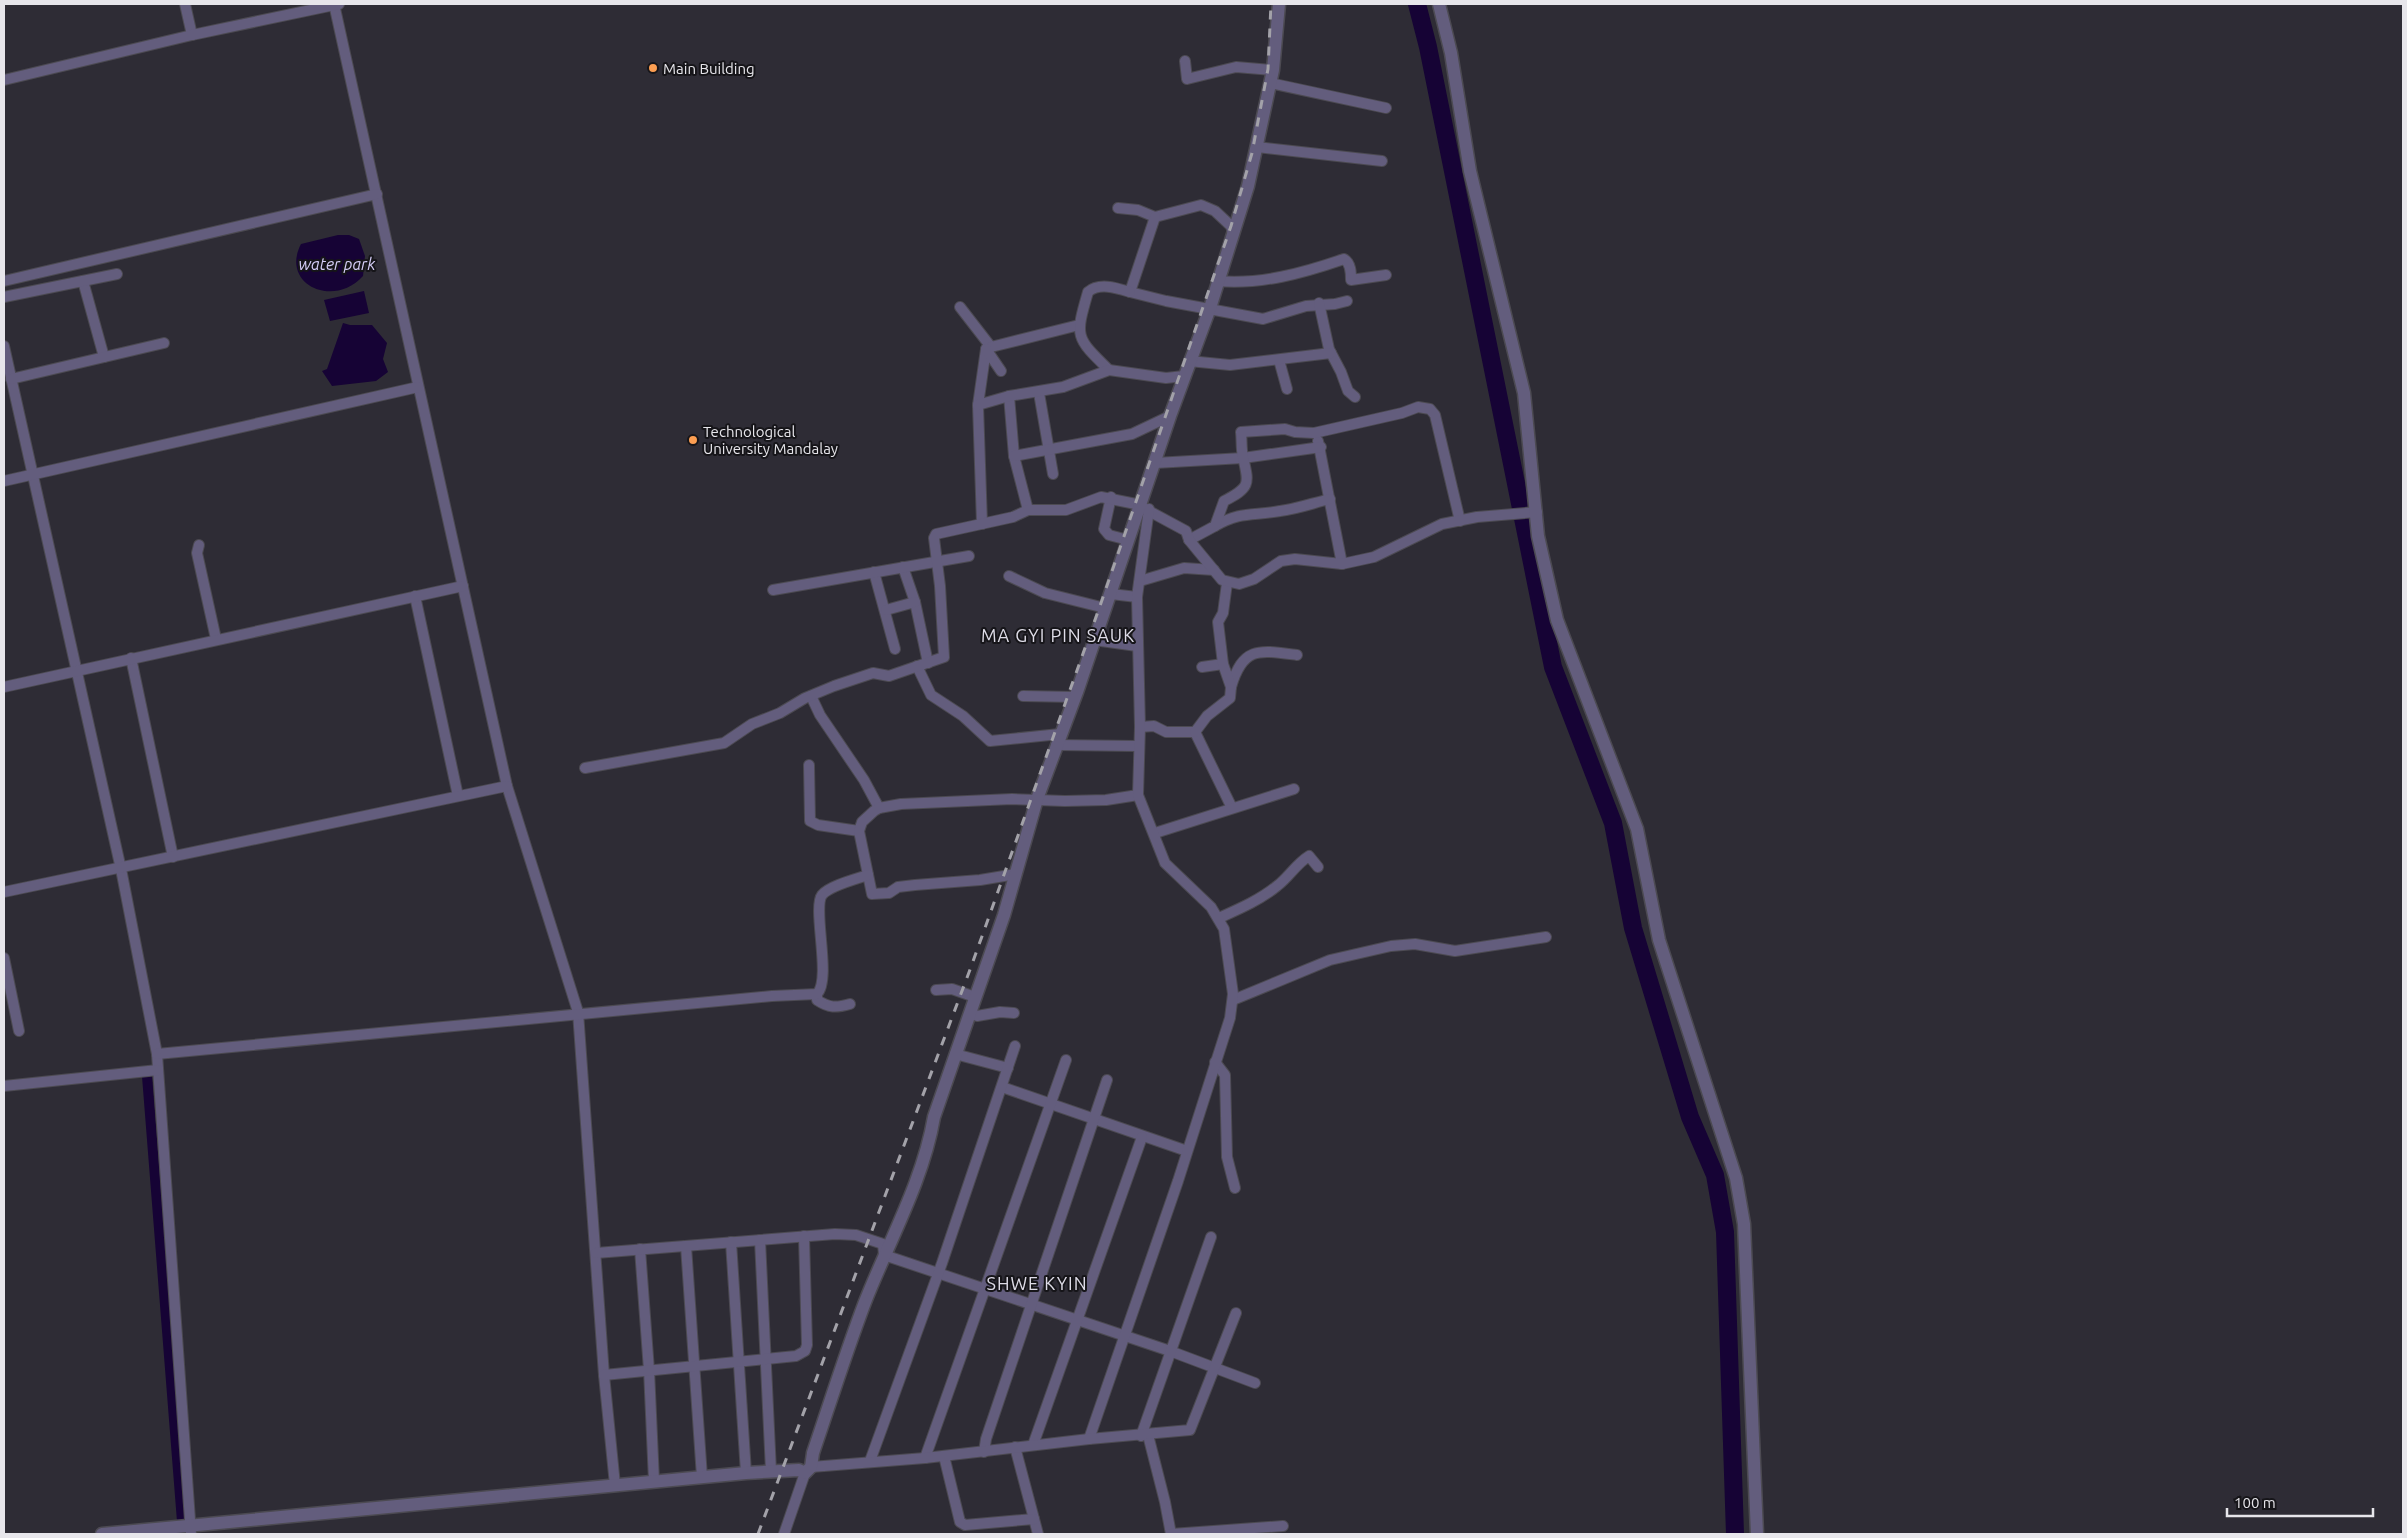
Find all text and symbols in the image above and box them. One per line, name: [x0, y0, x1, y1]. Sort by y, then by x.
place label: Main Building: [663, 60, 755, 77]
marker: Main Building: [647, 62, 659, 74]
water label: water park: [299, 255, 376, 273]
place label: Technological University Mandalay: [703, 423, 838, 457]
marker: Technological University Mandalay: [687, 434, 699, 446]
district label: MA GYI PIN SAUK: [981, 625, 1135, 645]
district label: SHWE KYIN: [986, 1273, 1088, 1293]
scale bar: [2227, 1486, 2373, 1518]
text: 100 m: [2234, 1494, 2276, 1511]

